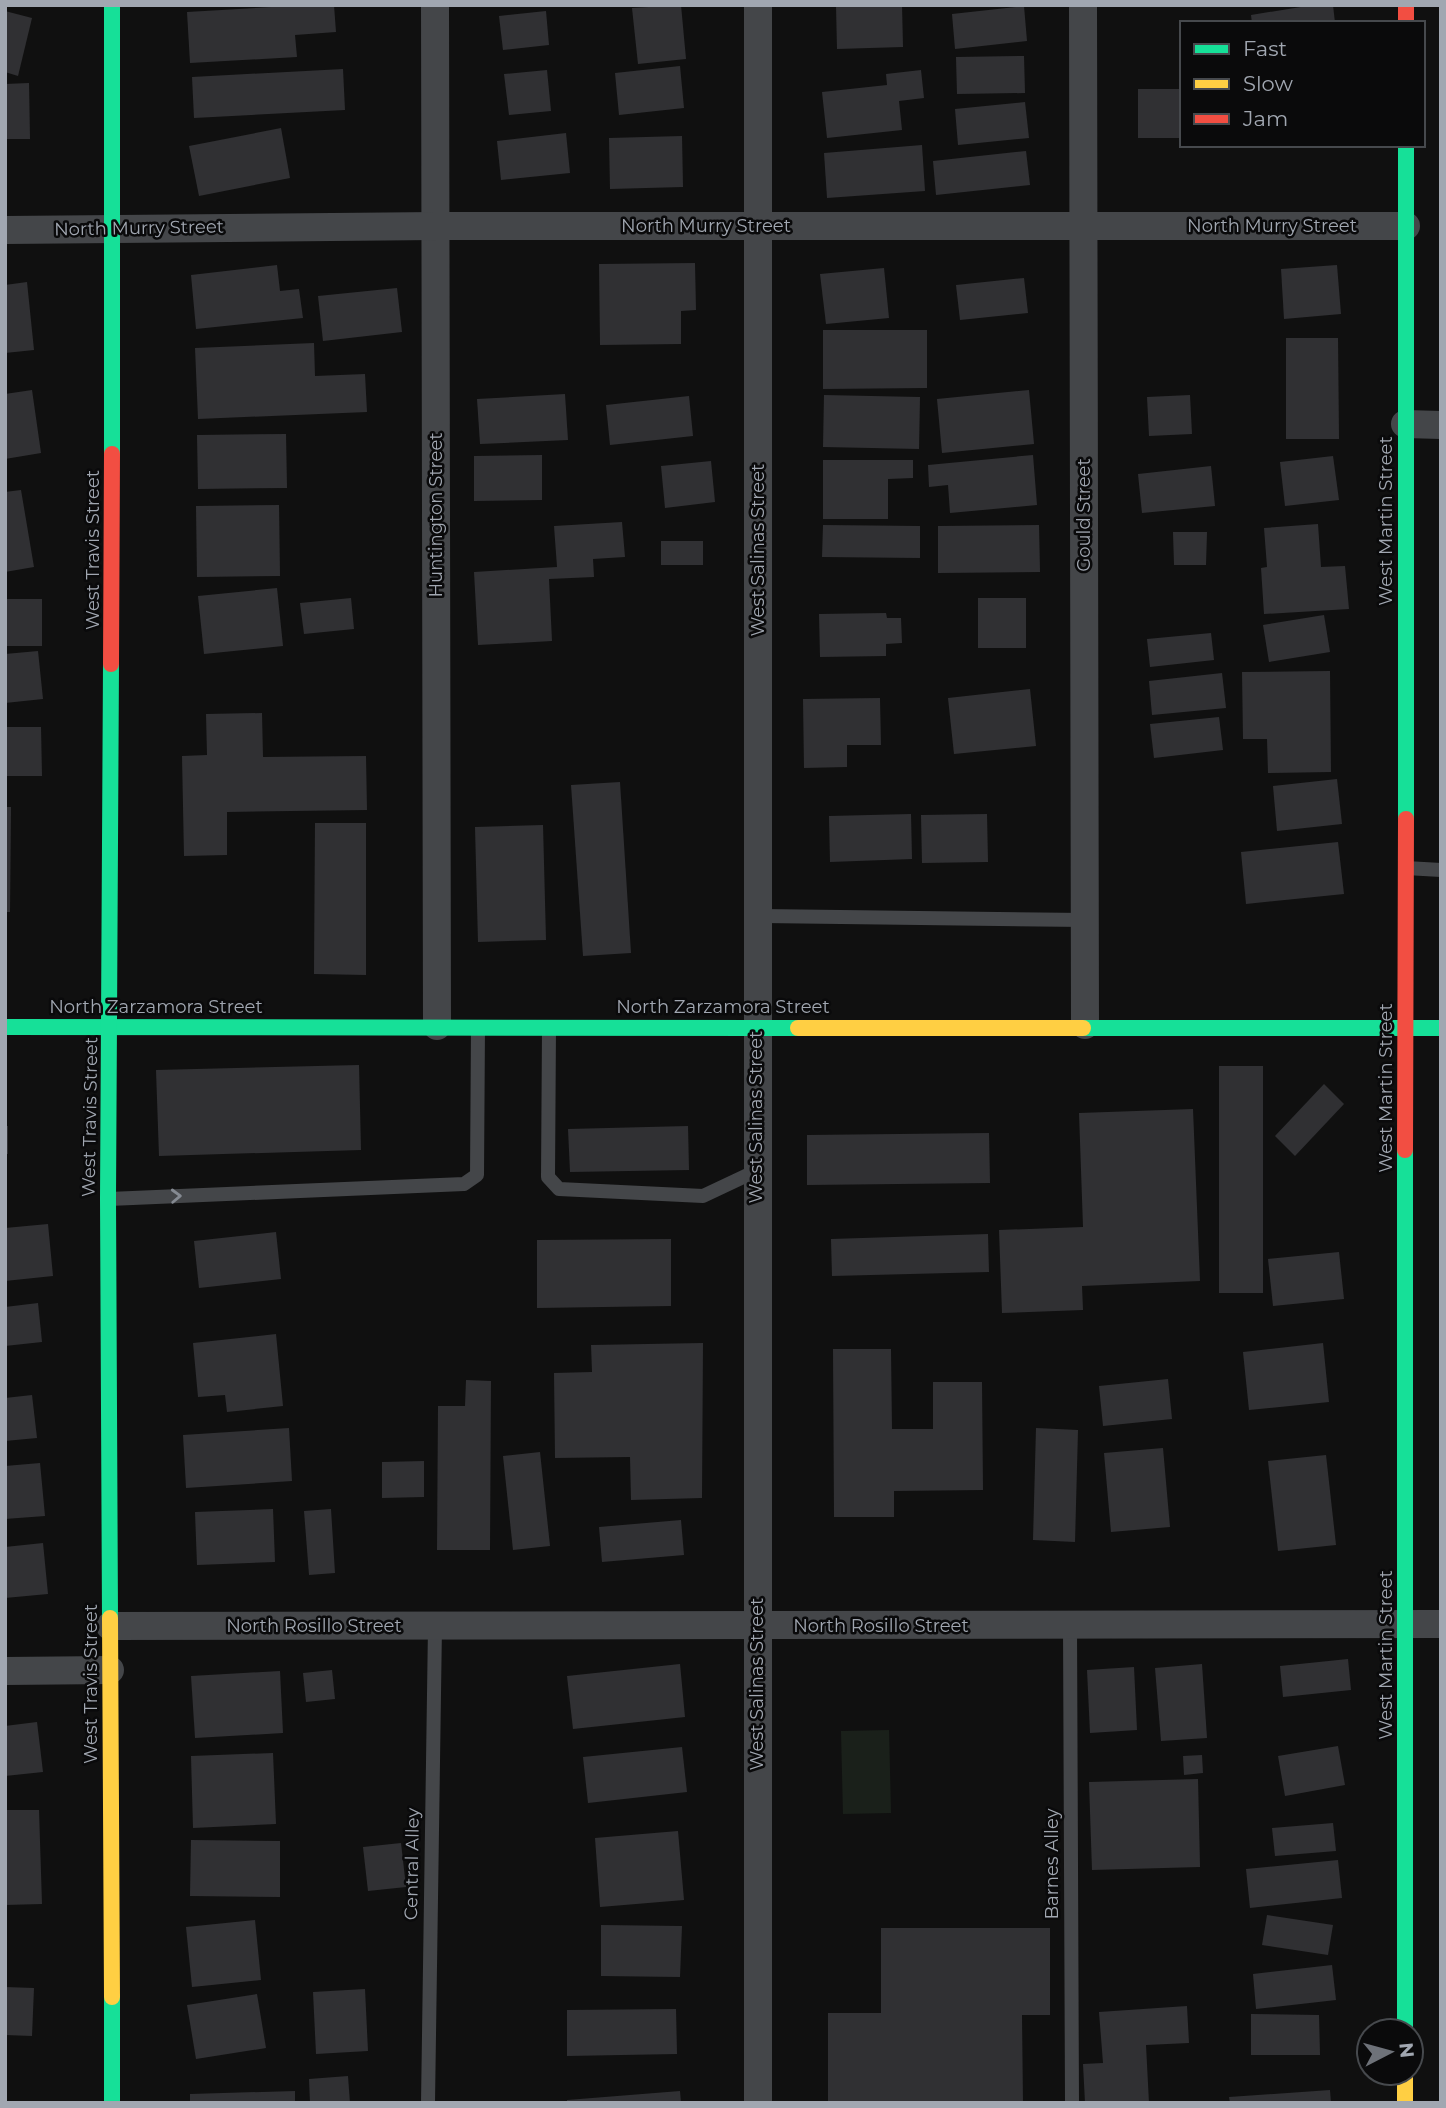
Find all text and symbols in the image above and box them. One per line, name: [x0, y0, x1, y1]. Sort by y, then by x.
legend: [1180, 21, 1425, 147]
text: Fast: [1243, 36, 1287, 61]
text: Slow: [1243, 71, 1293, 96]
text: Jam: [1242, 106, 1288, 131]
street label: North Murry Street: [621, 215, 791, 237]
street label: North Murry Street: [1187, 215, 1357, 237]
street label: North Murry Street: [54, 216, 224, 240]
street label: Huntington Street: [425, 432, 447, 598]
street label: West Martin Street: [1375, 436, 1397, 606]
street label: Gould Street: [1073, 458, 1095, 572]
street label: West Salinas Street: [747, 464, 769, 636]
street label: West Travis Street: [82, 470, 104, 630]
street label: North Zarzamora Street: [49, 996, 263, 1018]
street label: North Zarzamora Street: [616, 996, 830, 1018]
street label: West Martin Street: [1375, 1003, 1397, 1173]
street label: West Salinas Street: [745, 1031, 767, 1203]
street label: West Travis Street: [78, 1037, 102, 1197]
one-way arrow: [171, 1188, 182, 1204]
street label: West Martin Street: [1375, 1570, 1397, 1740]
street label: West Salinas Street: [746, 1598, 768, 1770]
street label: West Travis Street: [80, 1604, 102, 1764]
street label: North Rosillo Street: [226, 1615, 402, 1637]
street label: North Rosillo Street: [793, 1615, 969, 1637]
street label: Central Alley: [400, 1807, 424, 1920]
street label: Barnes Alley: [1041, 1808, 1063, 1919]
north arrow: [1355, 2017, 1425, 2087]
text: N: [1394, 2041, 1419, 2059]

